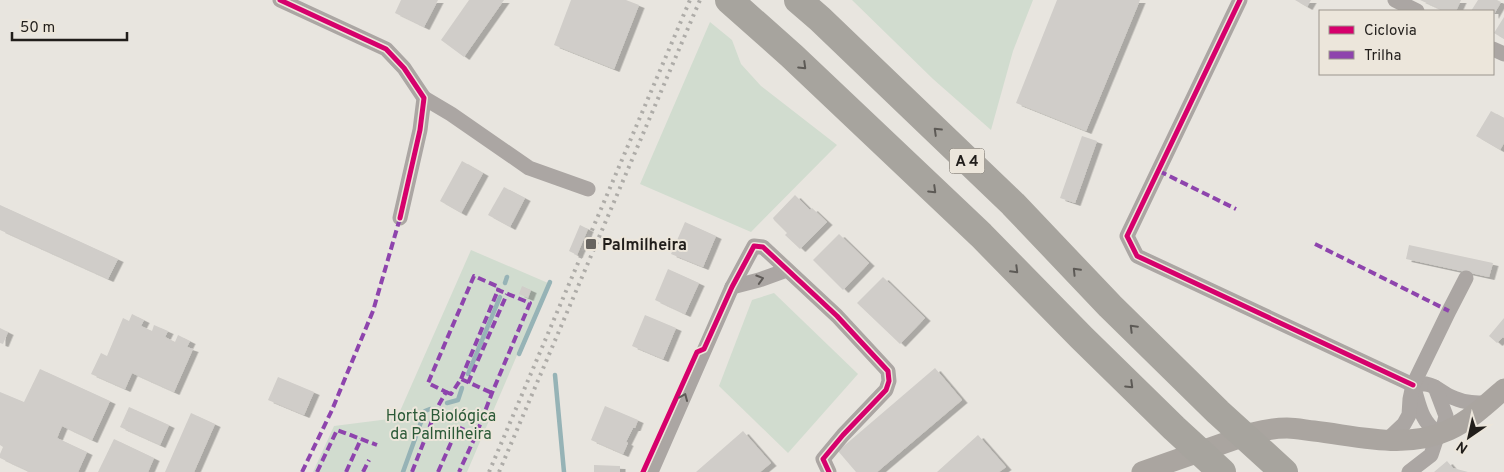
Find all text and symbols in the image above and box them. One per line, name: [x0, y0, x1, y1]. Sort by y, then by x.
scale bar: [12, 10, 128, 42]
legend: [1319, 10, 1494, 75]
text: 50 m: [20, 19, 55, 38]
text: Ciclovia: [1364, 22, 1417, 41]
text: Trilha: [1364, 47, 1401, 66]
one-way arrow: [797, 60, 806, 69]
one-way arrow: [933, 128, 942, 137]
road number: A 4: [950, 148, 984, 174]
one-way arrow: [928, 184, 937, 193]
place label: Palmilheira: [602, 236, 687, 256]
marker: Palmilheira: [584, 237, 598, 251]
one-way arrow: [1009, 264, 1018, 273]
one-way arrow: [1073, 267, 1082, 276]
one-way arrow: [755, 275, 763, 285]
one-way arrow: [1130, 325, 1139, 334]
one-way arrow: [1124, 379, 1133, 388]
one-way arrow: [678, 393, 689, 402]
park label: Horta Biológica da Palmilheira: [386, 407, 496, 445]
north arrow: [1444, 412, 1494, 462]
text: N: [1454, 437, 1471, 456]

